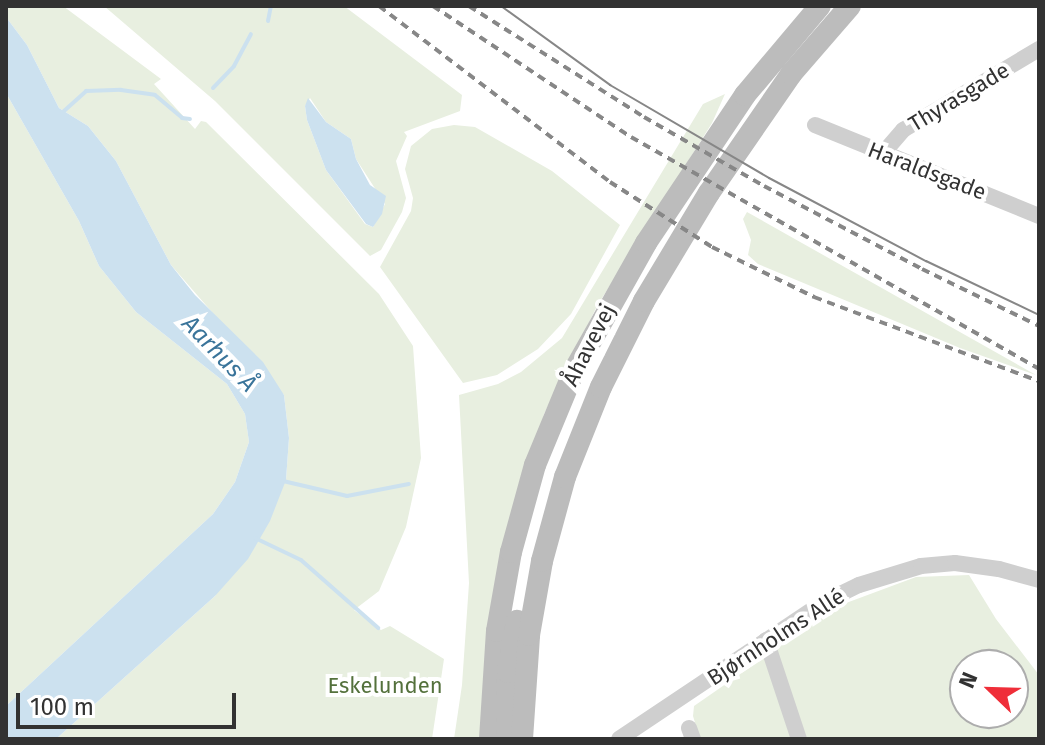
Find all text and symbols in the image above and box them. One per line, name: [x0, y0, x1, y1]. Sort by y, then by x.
street label: Thyrasgade: [904, 57, 1014, 137]
street label: Haraldsgade: [864, 136, 990, 206]
street label: Åhavevej: [557, 300, 621, 390]
water label: Aarhus Å: [176, 310, 262, 398]
street label: Bjørnholms Allé: [702, 583, 850, 691]
north arrow: [949, 649, 1029, 729]
text: N: [953, 668, 984, 692]
park label: Eskelunden: [327, 673, 443, 699]
scale bar: [20, 677, 240, 727]
text: 100 m: [30, 693, 94, 721]

